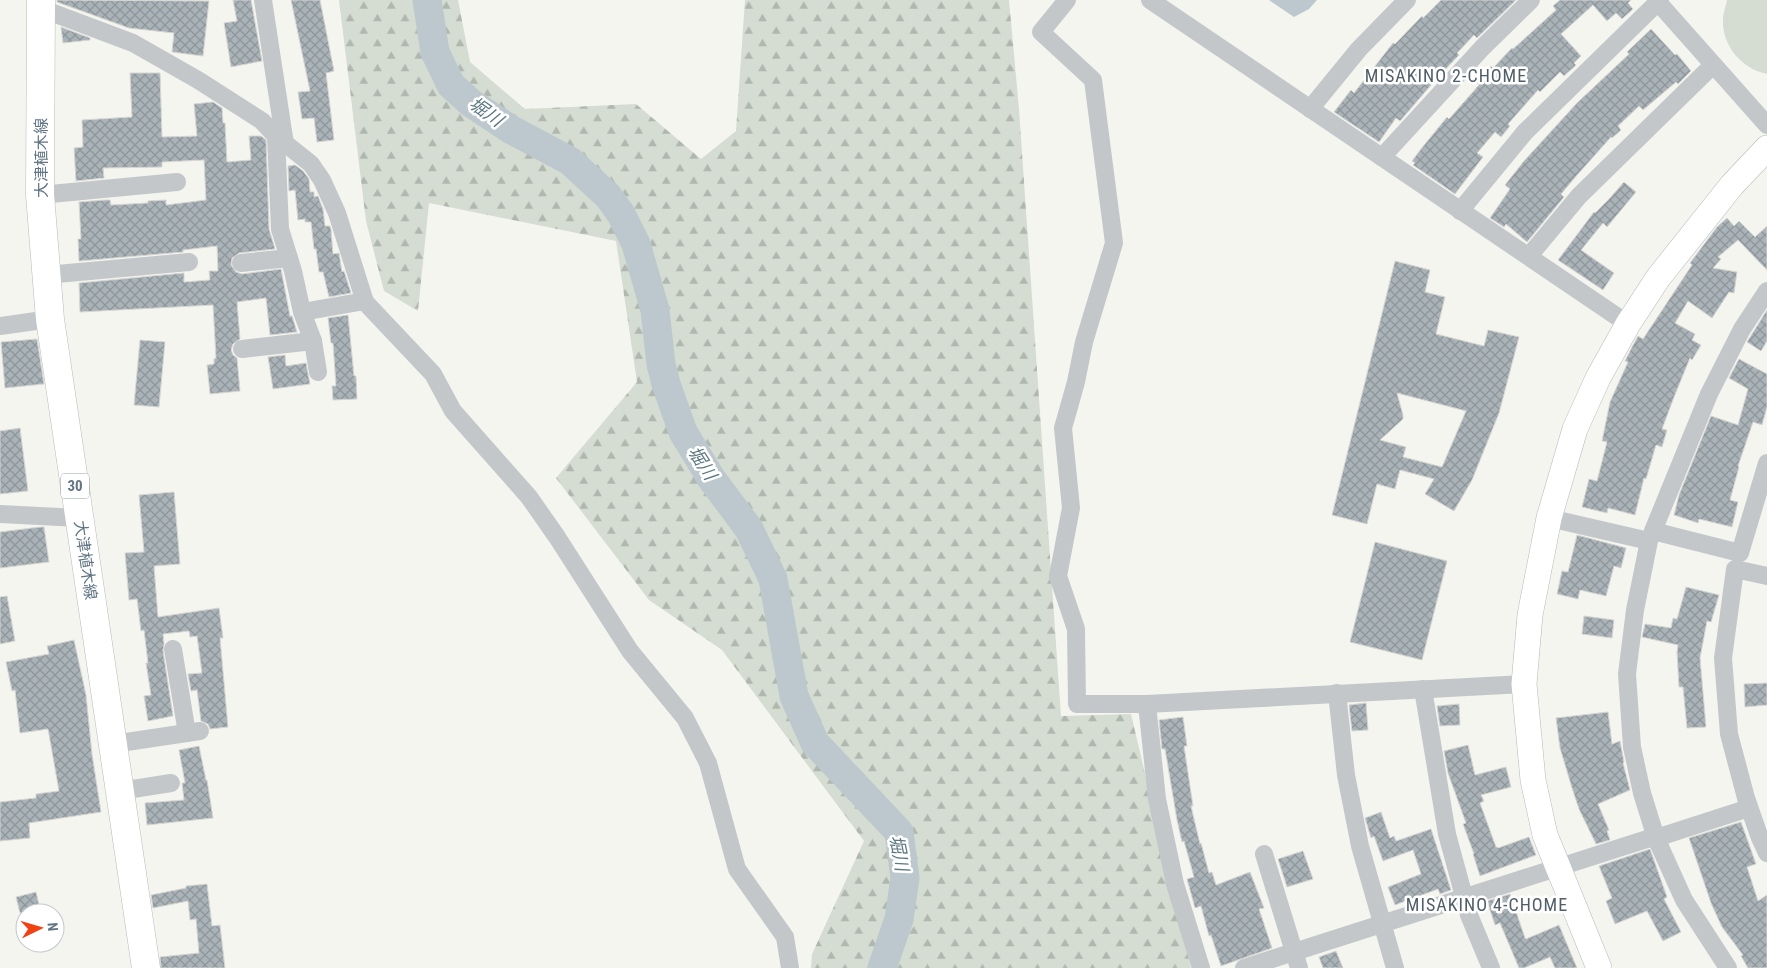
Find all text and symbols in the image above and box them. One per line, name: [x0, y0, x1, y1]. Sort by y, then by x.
district label: MISAKINO 2-CHOME: [1365, 65, 1527, 86]
water label: 堀川: [466, 93, 509, 132]
street label: 大津植木線: [32, 118, 51, 198]
water label: 堀川: [684, 442, 722, 485]
road number: 30: [61, 474, 89, 498]
street label: 大津植木線: [71, 519, 100, 601]
water label: 堀川: [886, 833, 914, 875]
district label: MISAKINO 4-CHOME: [1406, 894, 1568, 915]
north arrow: [15, 903, 65, 953]
text: N: [45, 922, 61, 932]

